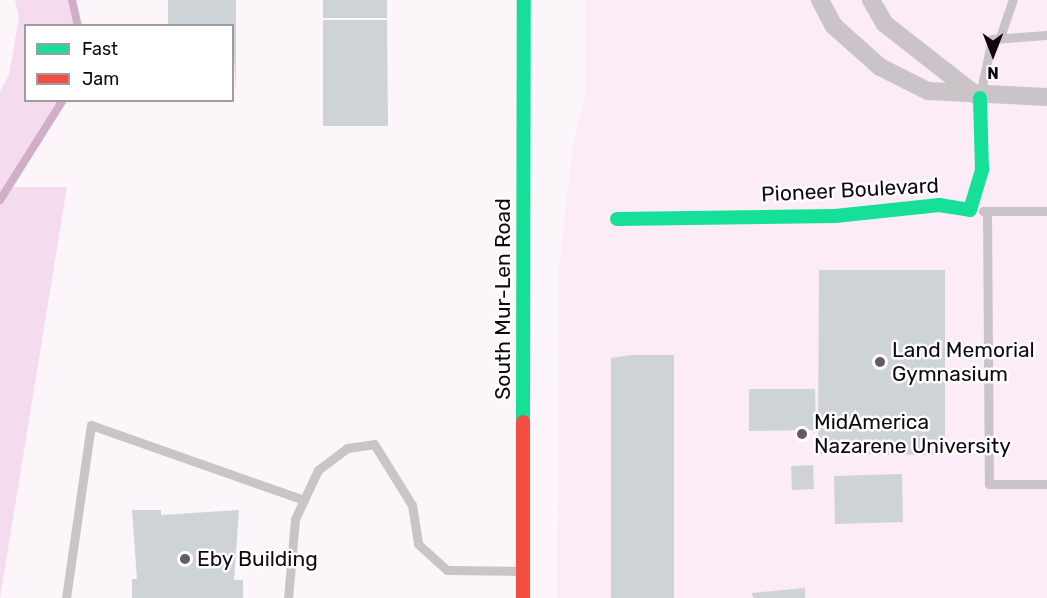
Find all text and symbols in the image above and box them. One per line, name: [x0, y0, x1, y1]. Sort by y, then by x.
legend: [24, 24, 234, 102]
north arrow: [963, 24, 1023, 84]
text: Fast: [82, 38, 118, 60]
text: N: [987, 63, 999, 82]
text: Jam: [82, 68, 119, 90]
street label: Pioneer Boulevard: [760, 173, 940, 207]
street label: South Mur-Len Road: [490, 198, 516, 400]
place label: Land Memorial Gymnasium: [892, 337, 1035, 387]
marker: Land Memorial Gymnasium: [873, 355, 887, 369]
place label: MidAmerica Nazarene University: [814, 409, 1011, 459]
marker: MidAmerica Nazarene University: [795, 427, 809, 441]
place label: Eby Building: [197, 546, 318, 572]
marker: Eby Building: [178, 552, 192, 566]

